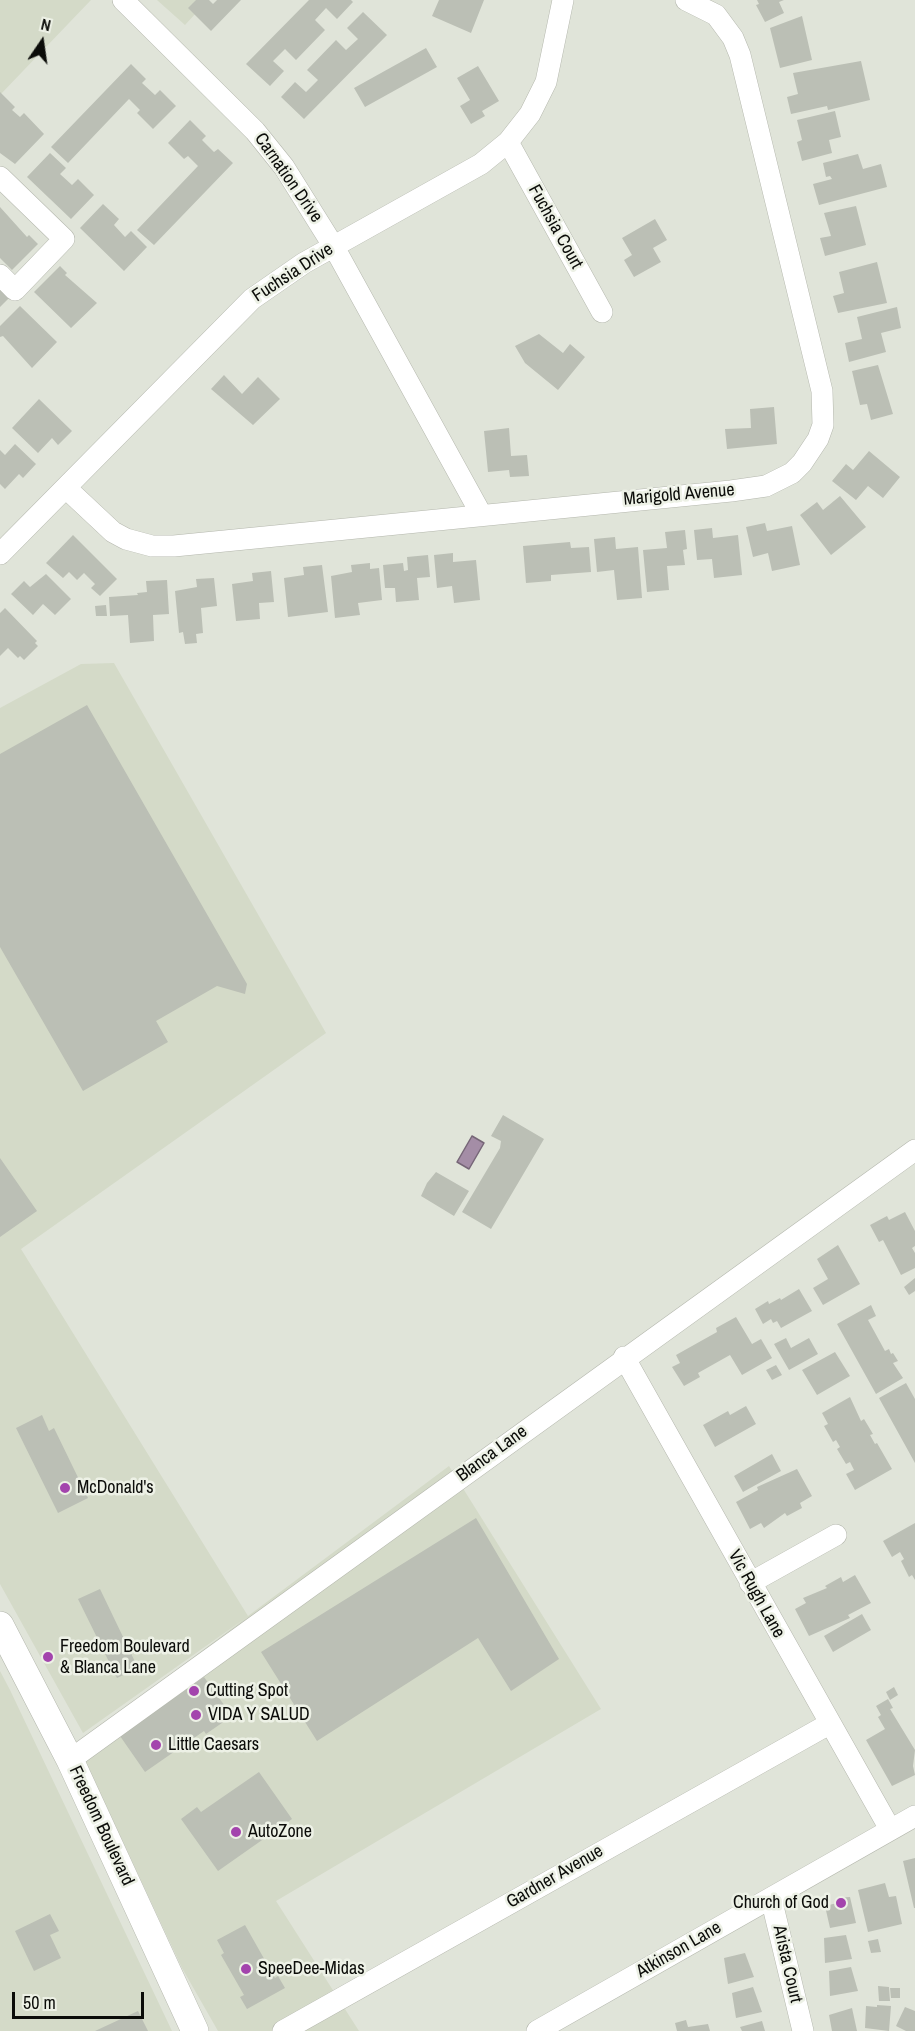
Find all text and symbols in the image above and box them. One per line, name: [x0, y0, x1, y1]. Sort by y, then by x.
north arrow: [12, 12, 72, 72]
text: N: [39, 13, 53, 36]
street label: Carnation Drive: [249, 129, 327, 227]
street label: Fuchsia Court: [523, 181, 587, 273]
street label: Fuchsia Drive: [249, 239, 337, 307]
street label: Marigold Avenue: [623, 479, 735, 511]
street label: Blanca Lane: [452, 1421, 532, 1487]
place label: McDonald's: [77, 1477, 154, 1499]
marker: McDonald's: [58, 1481, 72, 1495]
street label: Vic Rugh Lane: [723, 1546, 789, 1642]
place label: Freedom Boulevard & Blanca Lane: [60, 1636, 190, 1678]
marker: Freedom Boulevard & Blanca Lane: [41, 1650, 55, 1664]
place label: Cutting Spot: [206, 1680, 288, 1702]
marker: Cutting Spot: [187, 1684, 201, 1698]
place label: VIDA Y SALUD: [208, 1704, 310, 1726]
marker: VIDA Y SALUD: [189, 1708, 203, 1722]
place label: Little Caesars: [168, 1734, 259, 1756]
marker: Little Caesars: [149, 1738, 163, 1752]
street label: Freedom Boulevard: [64, 1763, 138, 1889]
place label: AutoZone: [248, 1821, 312, 1843]
marker: AutoZone: [229, 1825, 243, 1839]
street label: Gardner Avenue: [503, 1841, 607, 1913]
place label: Church of God: [733, 1892, 829, 1914]
marker: Church of God: [834, 1896, 848, 1910]
street label: Atkinson Lane: [633, 1917, 725, 1983]
street label: Arista Court: [768, 1923, 806, 2005]
place label: SpeeDee-Midas: [258, 1958, 365, 1980]
marker: SpeeDee-Midas: [239, 1962, 253, 1976]
scale bar: [15, 1980, 147, 2018]
text: 50 m: [23, 1990, 56, 2015]

